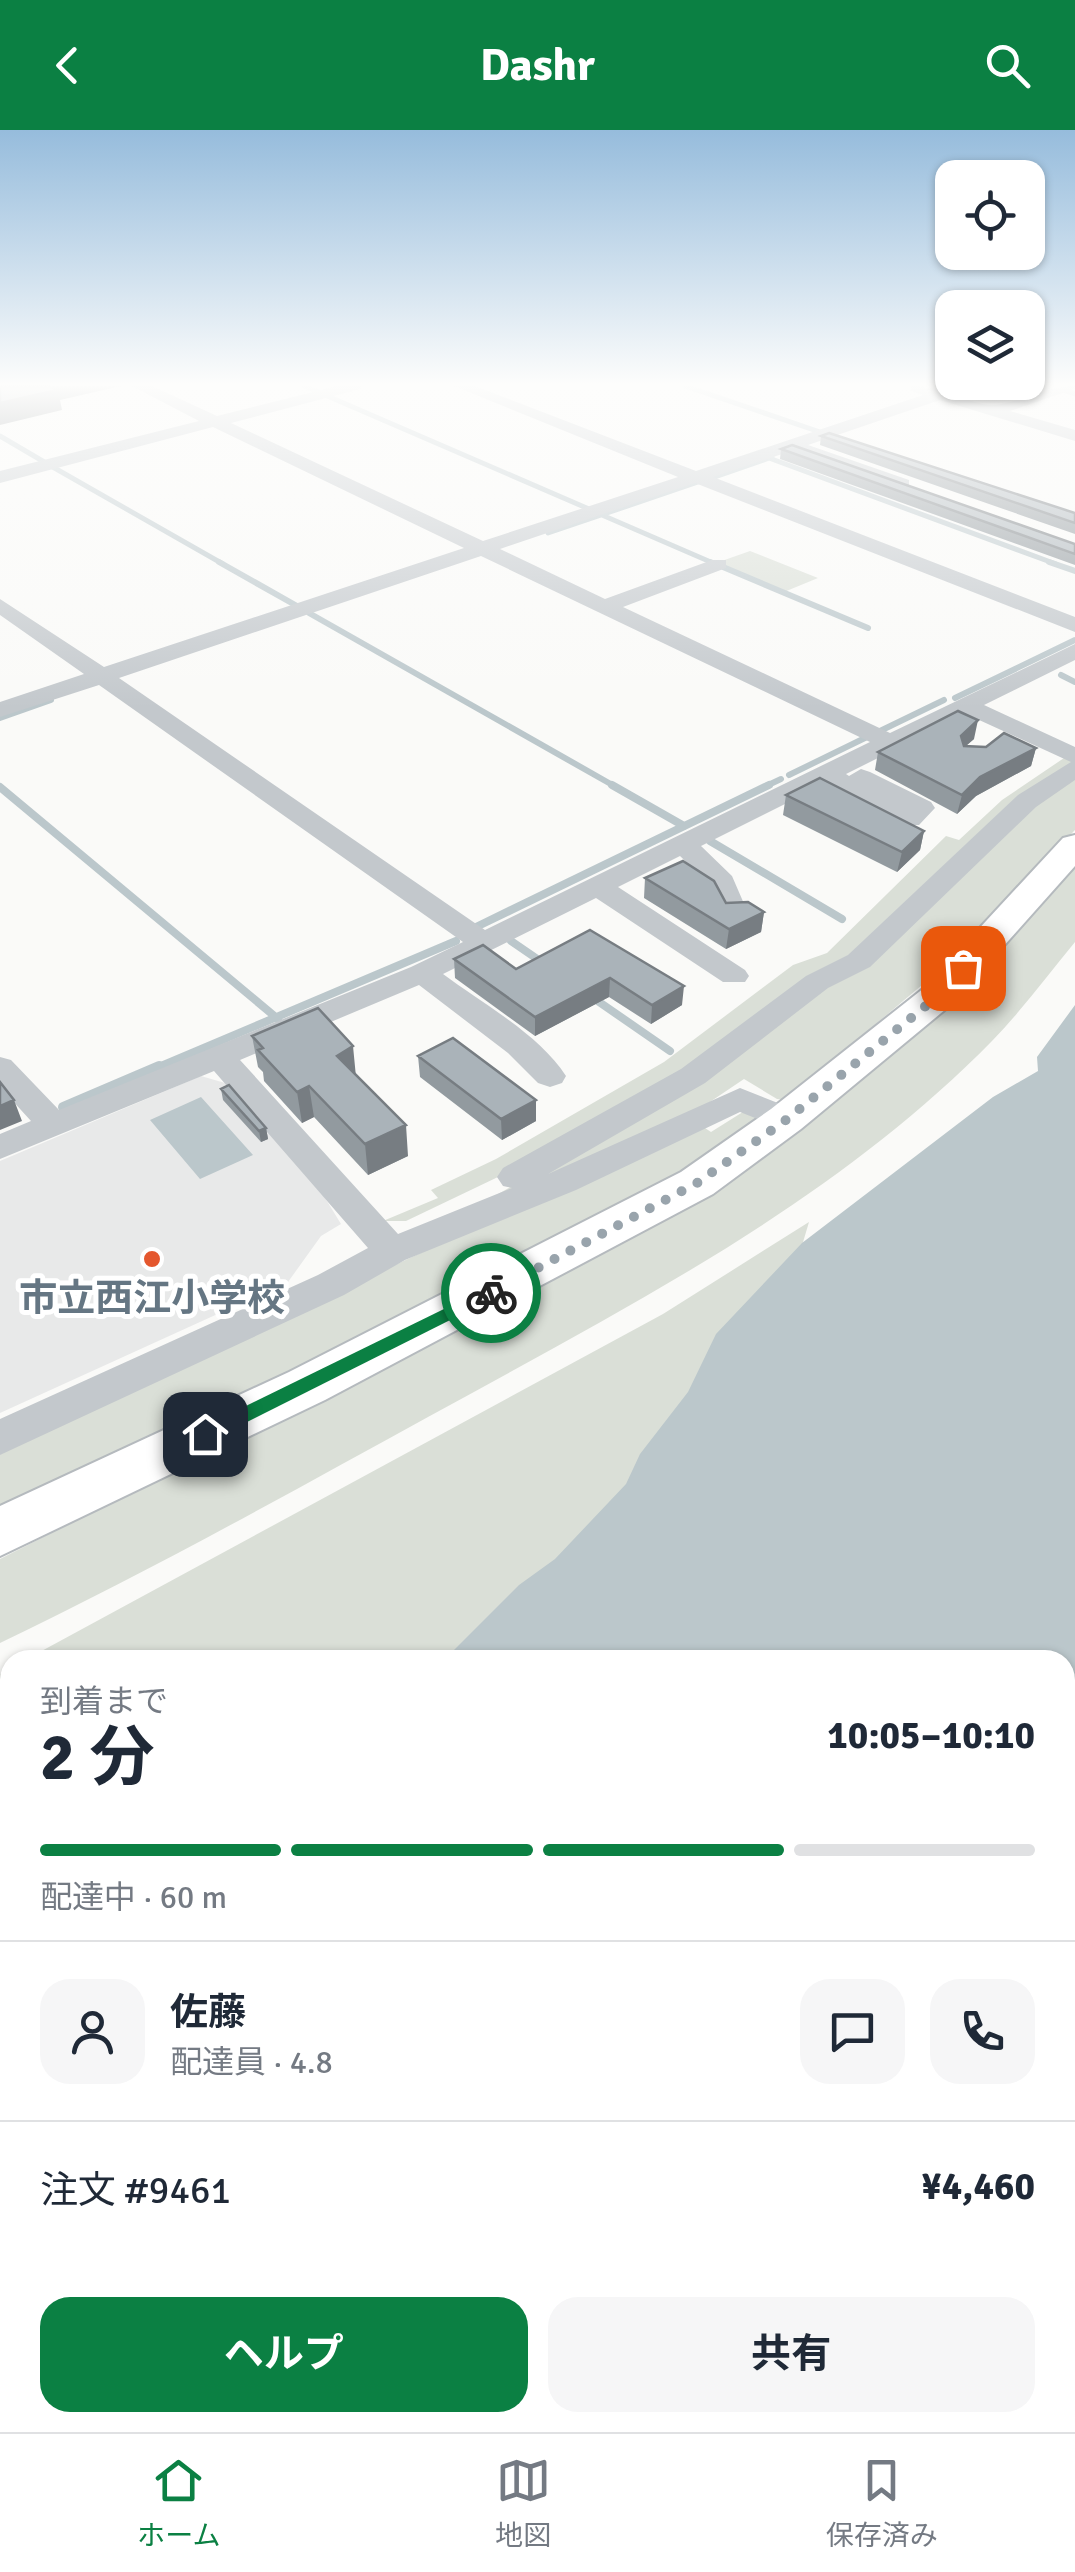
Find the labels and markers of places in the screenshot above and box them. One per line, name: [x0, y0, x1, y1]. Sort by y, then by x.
pin: [921, 926, 1006, 1011]
marker: 市立西江小学校: [141, 1248, 163, 1270]
place label: 市立西江小学校: [19, 1275, 285, 1322]
pin: [163, 1392, 248, 1477]

